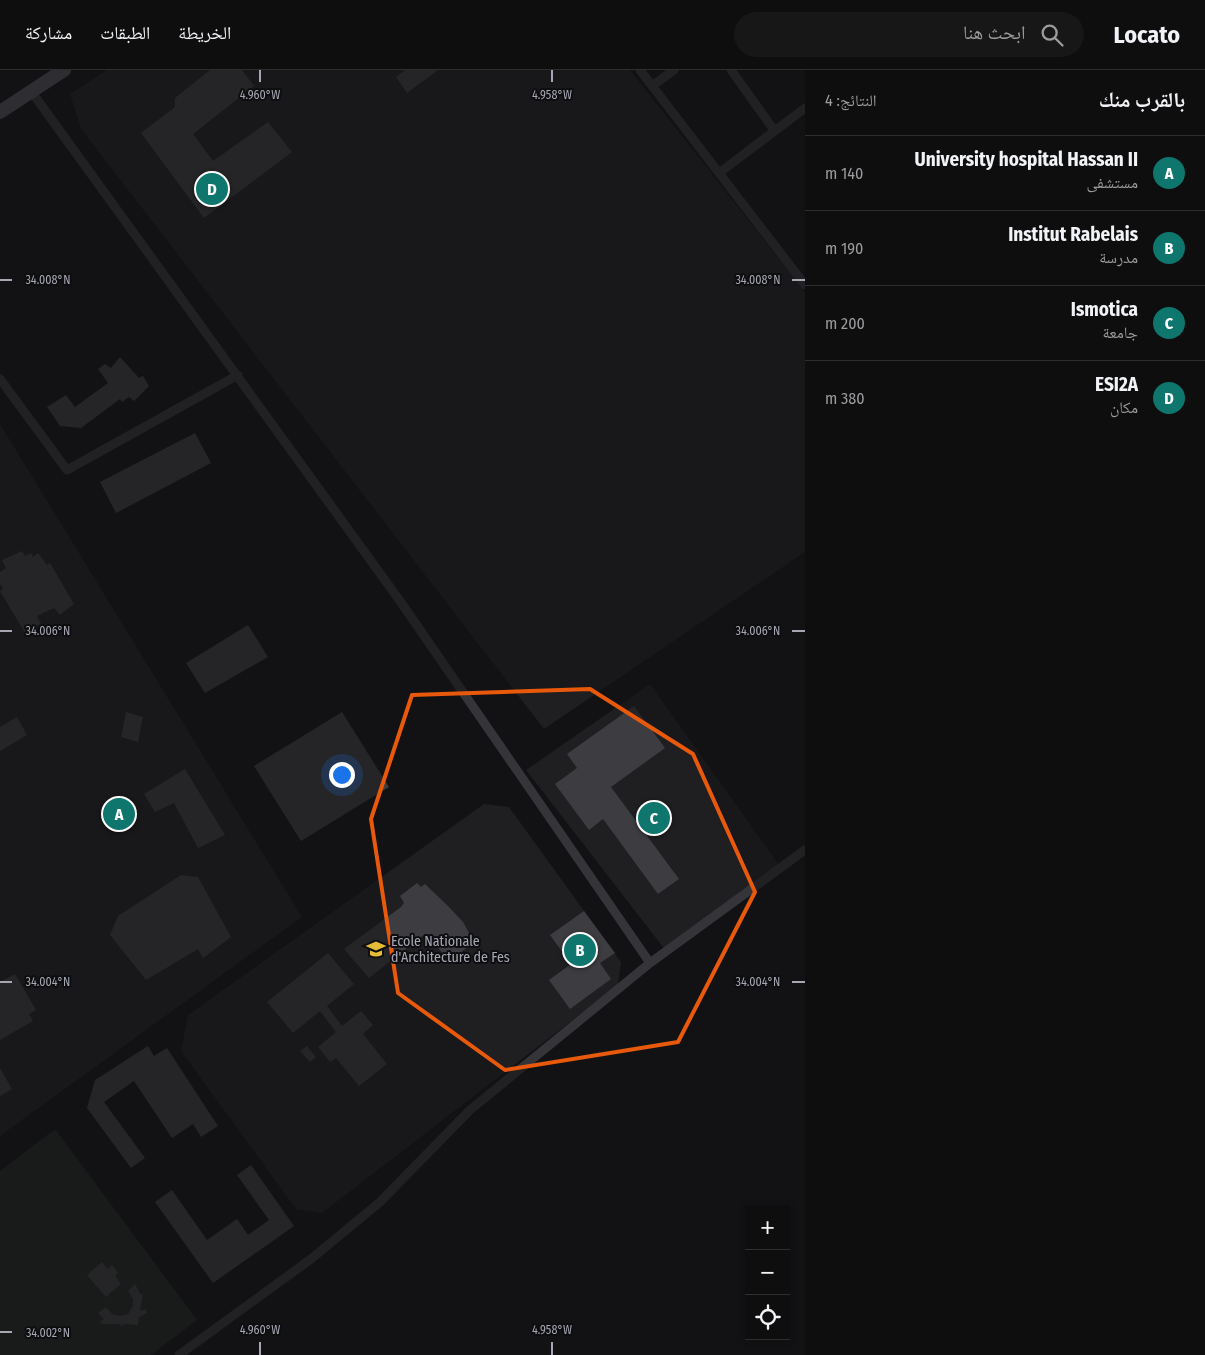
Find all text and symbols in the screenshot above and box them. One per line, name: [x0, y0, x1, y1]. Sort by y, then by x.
search box: [734, 12, 1084, 57]
text: ابحث هنا: [963, 21, 1026, 44]
icon: search: [1038, 21, 1066, 49]
text: Locato: [1114, 21, 1180, 49]
text: مشاركة: [25, 22, 72, 44]
text: الطبقات: [100, 22, 150, 44]
text: الخريطة: [178, 22, 231, 44]
text: بالقرب منك: [1099, 87, 1185, 113]
text: 4.960°W: [240, 88, 280, 102]
text: 4.958°W: [532, 88, 572, 102]
text: النتائج: 4: [825, 91, 877, 110]
text: University hospital Hassan II: [915, 148, 1138, 171]
text: 140 m: [825, 164, 863, 183]
text: A: [1165, 164, 1173, 183]
pin: D: [196, 170, 228, 208]
text: مستشفى: [1087, 173, 1138, 192]
text: Institut Rabelais: [1008, 223, 1138, 246]
text: 190 m: [825, 239, 863, 258]
text: B: [1165, 239, 1173, 258]
text: مدرسة: [1099, 248, 1138, 267]
text: 34.008°N: [26, 273, 70, 287]
text: 34.008°N: [736, 273, 780, 287]
text: Ismotica: [1071, 298, 1138, 321]
text: 200 m: [825, 314, 865, 333]
text: C: [1165, 314, 1173, 333]
text: جامعة: [1103, 323, 1138, 342]
text: ESI2A: [1095, 373, 1138, 396]
text: 380 m: [825, 389, 865, 408]
text: D: [1164, 389, 1174, 408]
text: مكان: [1110, 398, 1138, 417]
text: 34.006°N: [26, 624, 70, 638]
text: 34.006°N: [736, 624, 780, 638]
your location: [329, 762, 355, 788]
pin: A: [103, 795, 135, 833]
pin: C: [638, 799, 670, 837]
pin: B: [564, 931, 596, 969]
place label: Ecole Nationale d'Architecture de Fes: [391, 933, 510, 966]
school or university icon: Ecole Nationale d'Architecture de Fes: [365, 938, 387, 960]
text: 34.004°N: [26, 975, 70, 989]
text: 34.004°N: [736, 975, 780, 989]
map controls: [745, 1205, 790, 1340]
button: +: [745, 1205, 790, 1250]
button: −: [745, 1250, 790, 1295]
button: locate: [745, 1295, 790, 1340]
text: 4.960°W: [240, 1323, 280, 1337]
text: 4.958°W: [532, 1323, 572, 1337]
text: 34.002°N: [26, 1326, 70, 1340]

